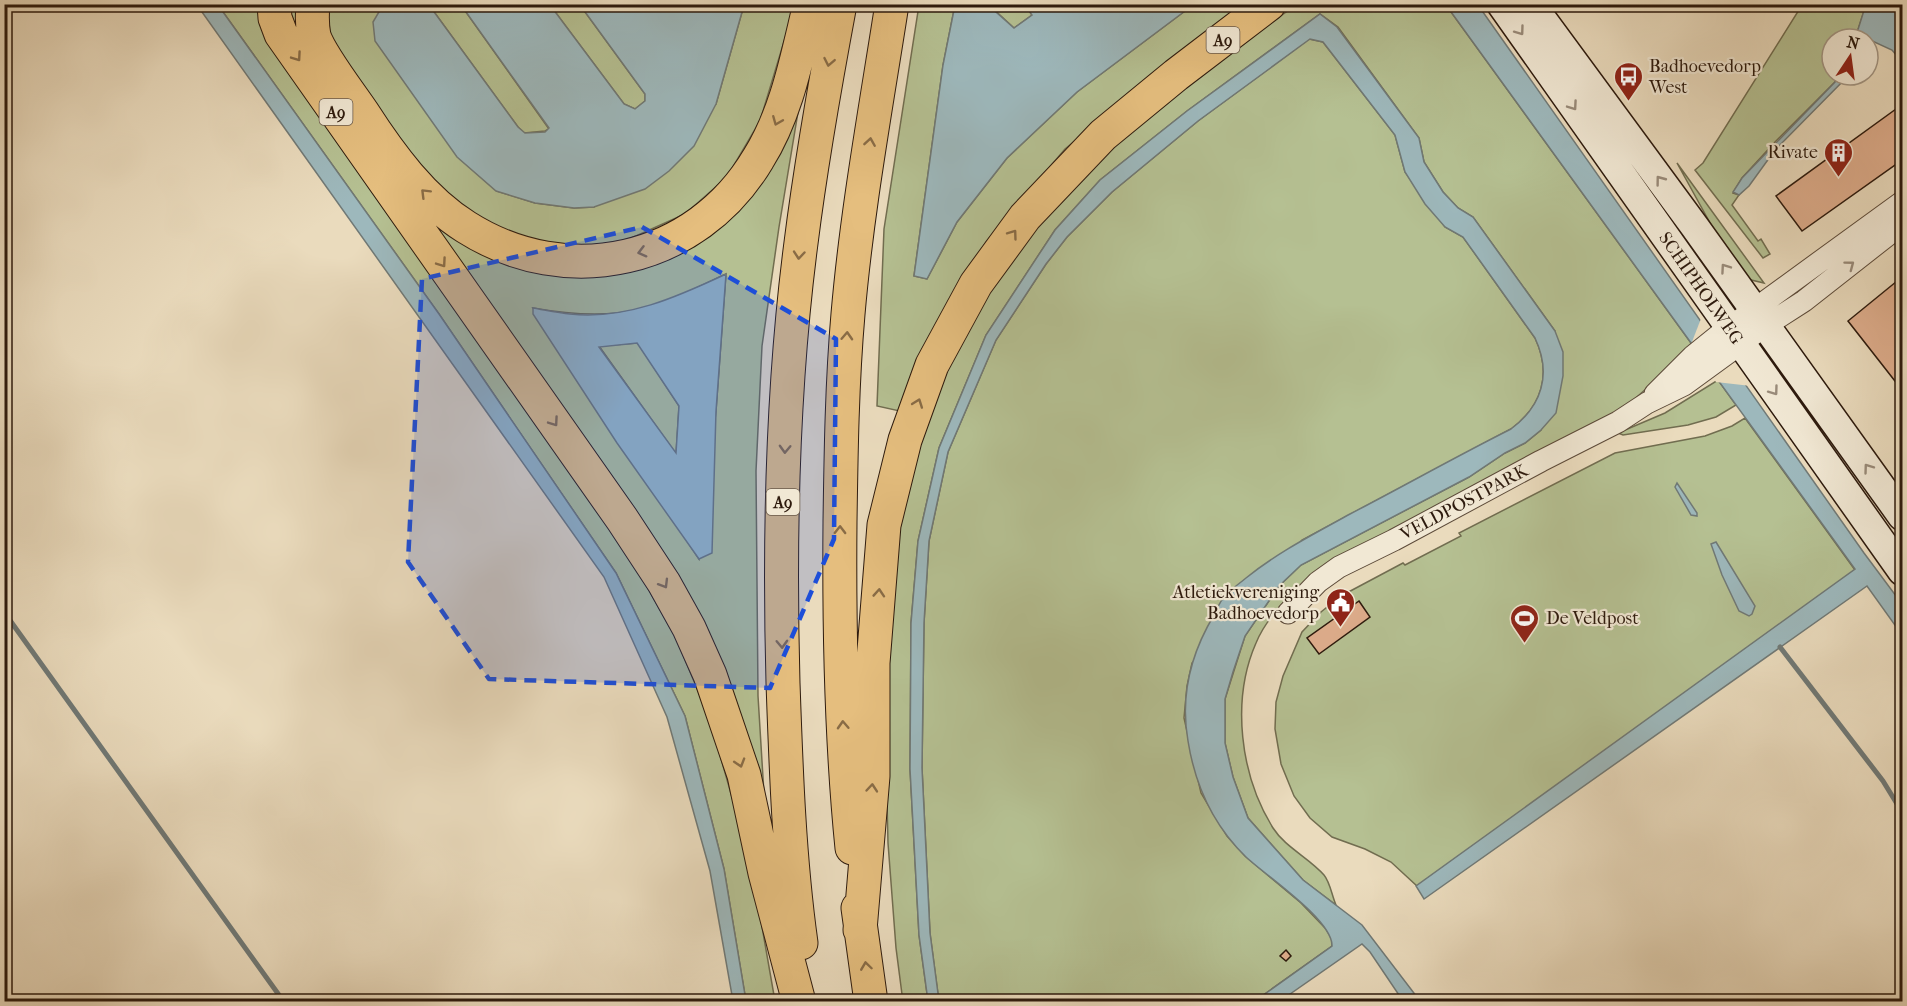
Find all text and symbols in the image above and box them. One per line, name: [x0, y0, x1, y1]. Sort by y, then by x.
one-way arrow: [1513, 25, 1524, 36]
road number: A9: [1206, 27, 1240, 53]
north arrow: [1820, 27, 1880, 87]
text: N: [1845, 32, 1862, 54]
one-way arrow: [290, 50, 301, 61]
place label: Badhoevedorp West: [1648, 56, 1761, 98]
one-way arrow: [823, 57, 836, 67]
bus stop icon: Badhoevedorp West: [1612, 60, 1644, 102]
road number: A9: [320, 99, 352, 125]
one-way arrow: [1566, 99, 1577, 110]
one-way arrow: [771, 115, 784, 126]
building icon: Rivate: [1823, 136, 1855, 178]
one-way arrow: [863, 137, 876, 147]
place label: Rivate: [1767, 142, 1818, 163]
one-way arrow: [1657, 176, 1668, 187]
one-way arrow: [422, 189, 432, 200]
street label: SCHIPHOLWEG: [1654, 228, 1747, 349]
one-way arrow: [1006, 230, 1017, 241]
one-way arrow: [637, 245, 647, 258]
one-way arrow: [793, 250, 806, 259]
one-way arrow: [435, 257, 446, 268]
one-way arrow: [1844, 262, 1855, 273]
one-way arrow: [1721, 264, 1732, 275]
one-way arrow: [840, 331, 853, 340]
one-way arrow: [1767, 385, 1778, 396]
one-way arrow: [911, 398, 924, 409]
one-way arrow: [547, 416, 558, 427]
one-way arrow: [779, 445, 791, 454]
street label: VELDPOSTPARK: [1396, 459, 1533, 545]
one-way arrow: [1864, 464, 1875, 475]
road number: A9: [766, 489, 800, 515]
one-way arrow: [834, 526, 846, 535]
one-way arrow: [656, 578, 668, 588]
place label: Atletiekvereniging Badhoevedorp: [1172, 582, 1319, 624]
public building icon: Atletiekvereniging Badhoevedorp: [1324, 586, 1356, 628]
one-way arrow: [872, 589, 885, 598]
sports icon: De Veldpost: [1509, 602, 1541, 644]
place label: De Veldpost: [1546, 608, 1639, 629]
one-way arrow: [776, 640, 788, 649]
one-way arrow: [836, 721, 849, 730]
one-way arrow: [733, 757, 745, 768]
one-way arrow: [865, 783, 878, 792]
one-way arrow: [860, 961, 872, 970]

